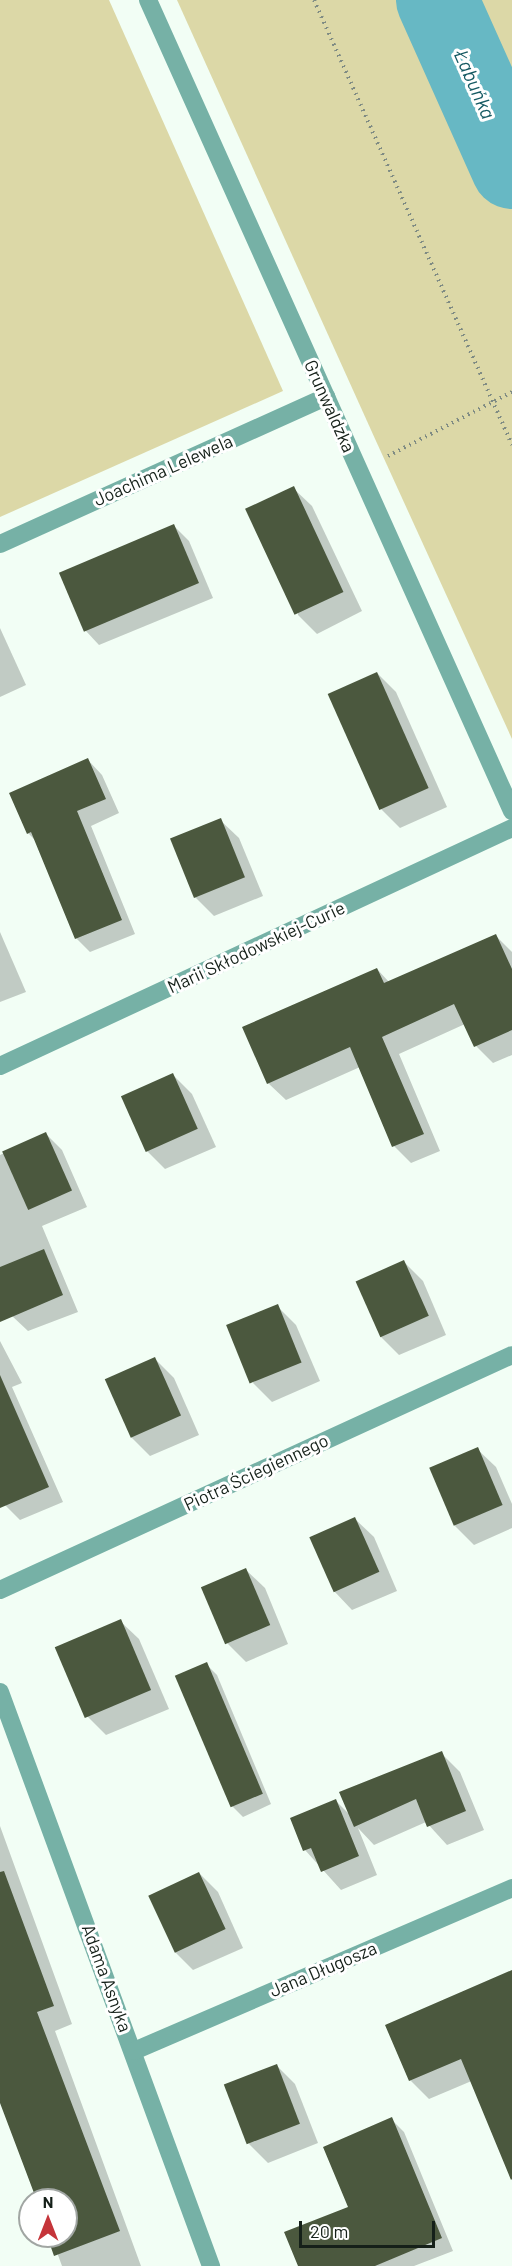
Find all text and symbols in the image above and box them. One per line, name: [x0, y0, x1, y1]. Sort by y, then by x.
water label: Łabuńka: [449, 45, 501, 123]
street label: Grunwaldzka: [300, 356, 360, 456]
street label: Joachima Lelewela: [90, 430, 236, 510]
street label: Marii Skłodowskiej-Curie: [164, 896, 348, 998]
street label: Piotra Ściegiennego: [180, 1429, 332, 1515]
street label: Adama Asnyka: [78, 1921, 136, 2035]
street label: Jana Długosza: [266, 1937, 380, 2001]
north arrow: [18, 2188, 78, 2248]
text: N: [43, 2192, 53, 2211]
scale bar: [302, 2209, 438, 2247]
text: 20 m: [310, 2220, 348, 2242]

